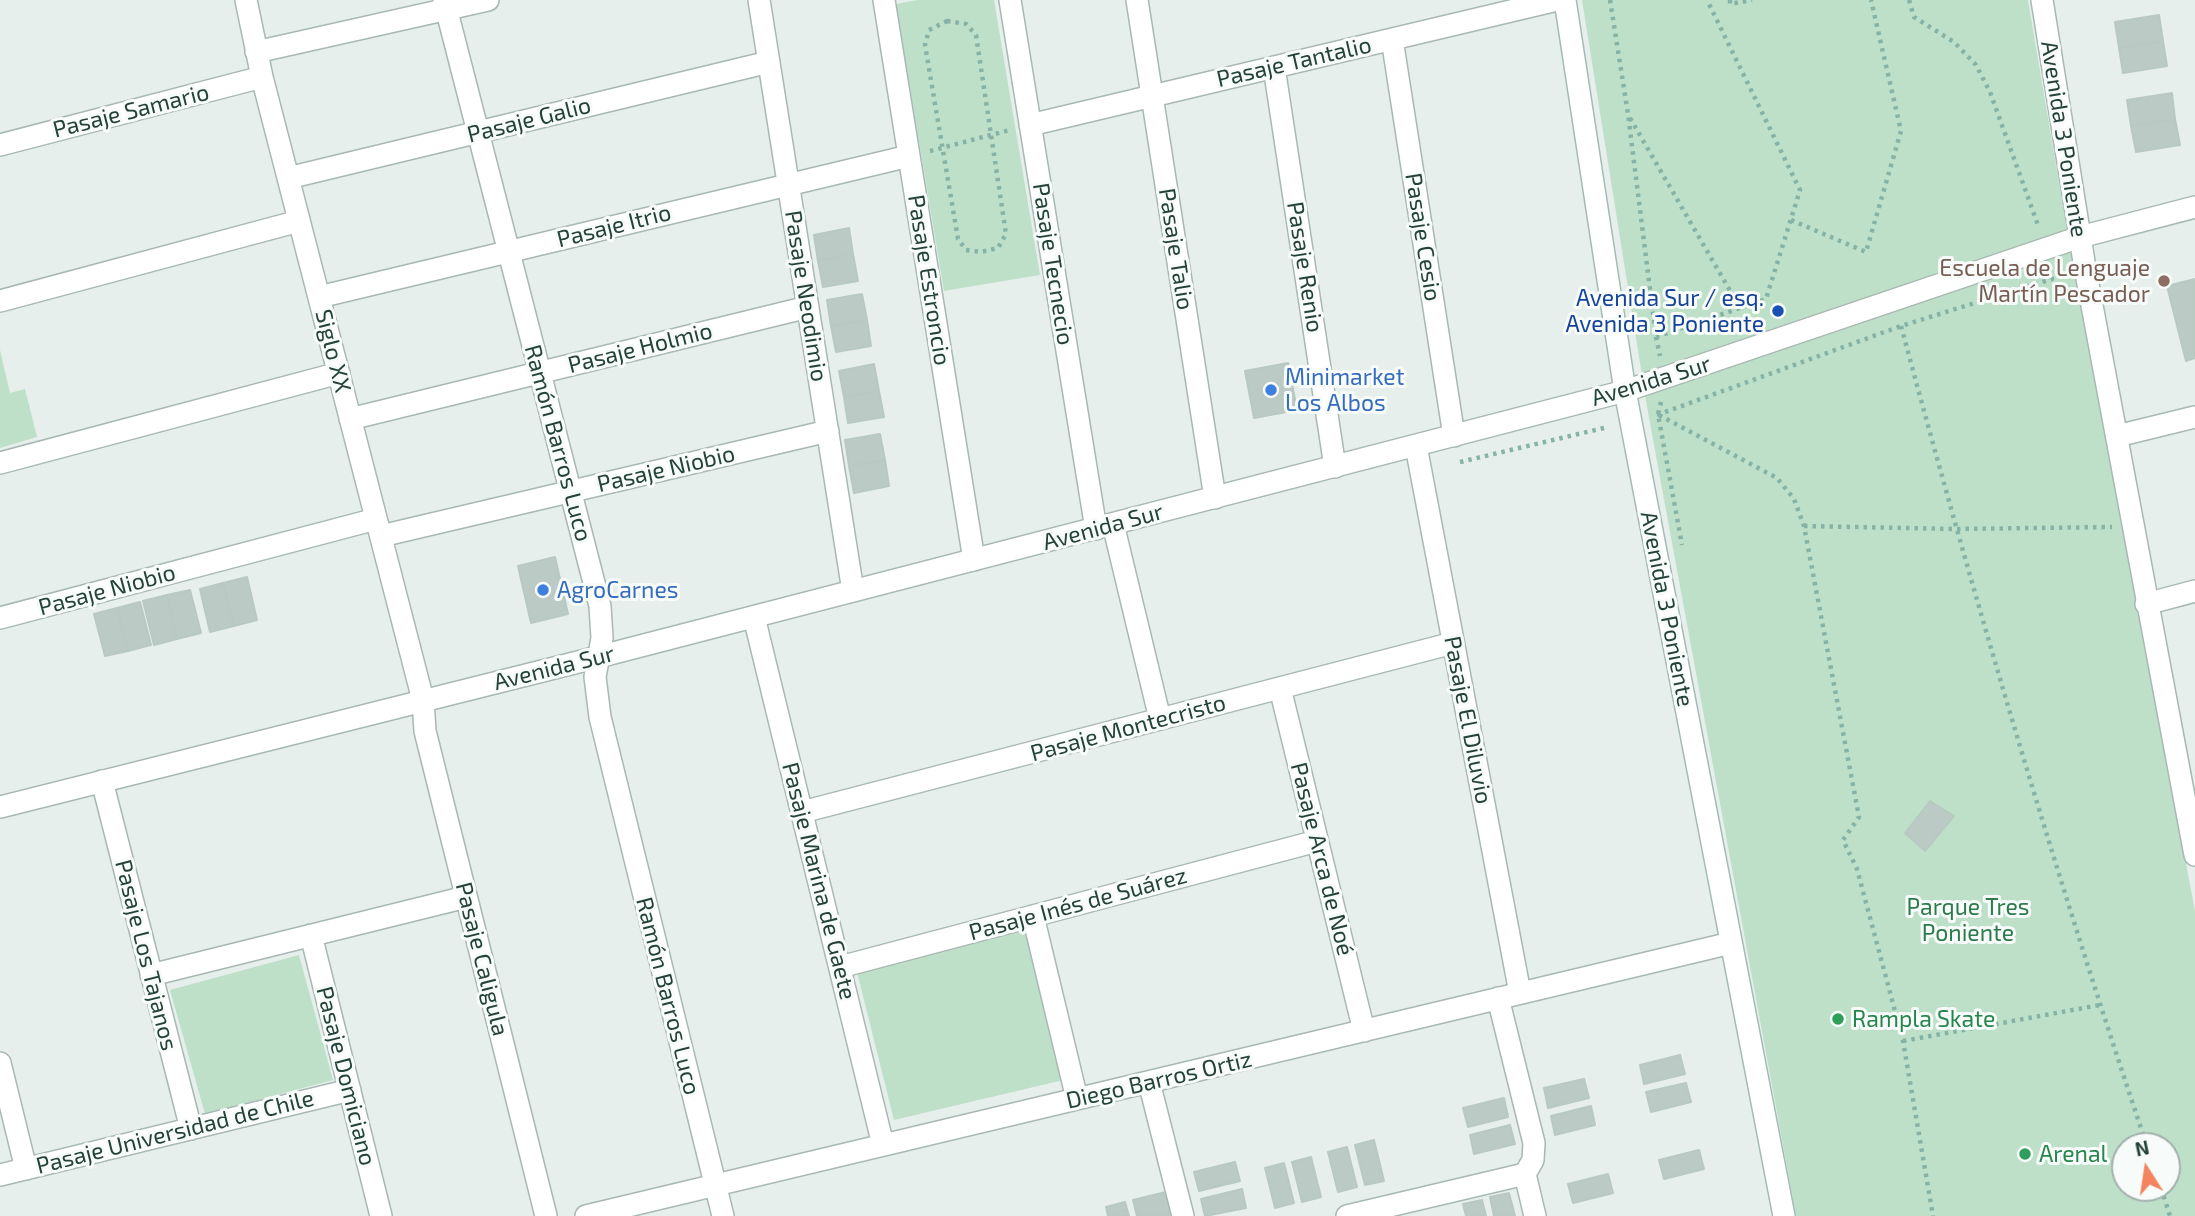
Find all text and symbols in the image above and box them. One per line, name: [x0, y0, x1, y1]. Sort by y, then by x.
street label: Pasaje Tantalio: [1214, 31, 1374, 93]
street label: Avenida 3 Poniente: [2035, 39, 2093, 239]
street label: Pasaje Samario: [50, 78, 212, 144]
street label: Pasaje Galio: [464, 91, 594, 149]
street label: Pasaje Cesio: [1399, 171, 1447, 303]
street label: Pasaje Tecnecio: [1027, 181, 1079, 347]
street label: Pasaje Talio: [1153, 186, 1199, 312]
street label: Pasaje Estroncio: [902, 193, 956, 367]
street label: Pasaje Itrio: [554, 199, 674, 253]
street label: Pasaje Renio: [1281, 200, 1329, 334]
street label: Pasaje Neodimio: [779, 208, 833, 384]
place label: Escuela de Lenguaje Martín Pescador: [1939, 254, 2150, 308]
marker: Escuela de Lenguaje Martín Pescador: [2156, 273, 2172, 289]
place label: Avenida Sur / esq. Avenida 3 Poniente: [1565, 284, 1764, 338]
marker: Avenida Sur / esq. Avenida 3 Poniente: [1770, 303, 1786, 319]
street label: Siglo XX: [309, 307, 357, 395]
street label: Pasaje Holmio: [565, 317, 715, 379]
street label: Ramón Barros Luco: [518, 342, 598, 544]
street label: Avenida Sur: [1588, 350, 1714, 412]
place label: Minimarket Los Albos: [1285, 363, 1404, 417]
marker: Minimarket Los Albos: [1263, 382, 1279, 398]
street label: Pasaje Niobio: [594, 440, 738, 498]
street label: Avenida Sur: [1040, 498, 1166, 556]
street label: Avenida 3 Poniente: [1635, 509, 1699, 709]
street label: Pasaje Niobio: [36, 558, 178, 622]
place label: AgroCarnes: [557, 576, 678, 604]
marker: AgroCarnes: [535, 582, 551, 598]
street label: Pasaje El Diluvio: [1438, 634, 1498, 806]
street label: Avenida Sur: [491, 640, 617, 696]
street label: Pasaje Montecristo: [1027, 689, 1229, 767]
street label: Pasaje Marina de Gaete: [776, 759, 862, 1003]
street label: Pasaje Arca de Noé: [1285, 760, 1359, 958]
street label: Pasaje Los Tajanos: [109, 857, 183, 1053]
street label: Pasaje Inés de Suárez: [966, 862, 1190, 946]
street label: Pasaje Caligula: [450, 879, 514, 1039]
park label: Parque Tres Poniente: [1907, 893, 2029, 947]
street label: Ramón Barros Luco: [630, 894, 706, 1098]
street label: Pasaje Domiciano: [310, 983, 382, 1169]
place label: Rampla Skate: [1852, 1005, 1995, 1033]
marker: Rampla Skate: [1830, 1011, 1846, 1027]
street label: Diego Barros Ortiz: [1063, 1045, 1255, 1115]
street label: Pasaje Universidad de Chile: [33, 1084, 317, 1180]
north arrow: [2111, 1132, 2181, 1202]
text: N: [2133, 1135, 2151, 1161]
place label: Arenal: [2039, 1140, 2107, 1168]
marker: Arenal: [2017, 1146, 2033, 1162]

